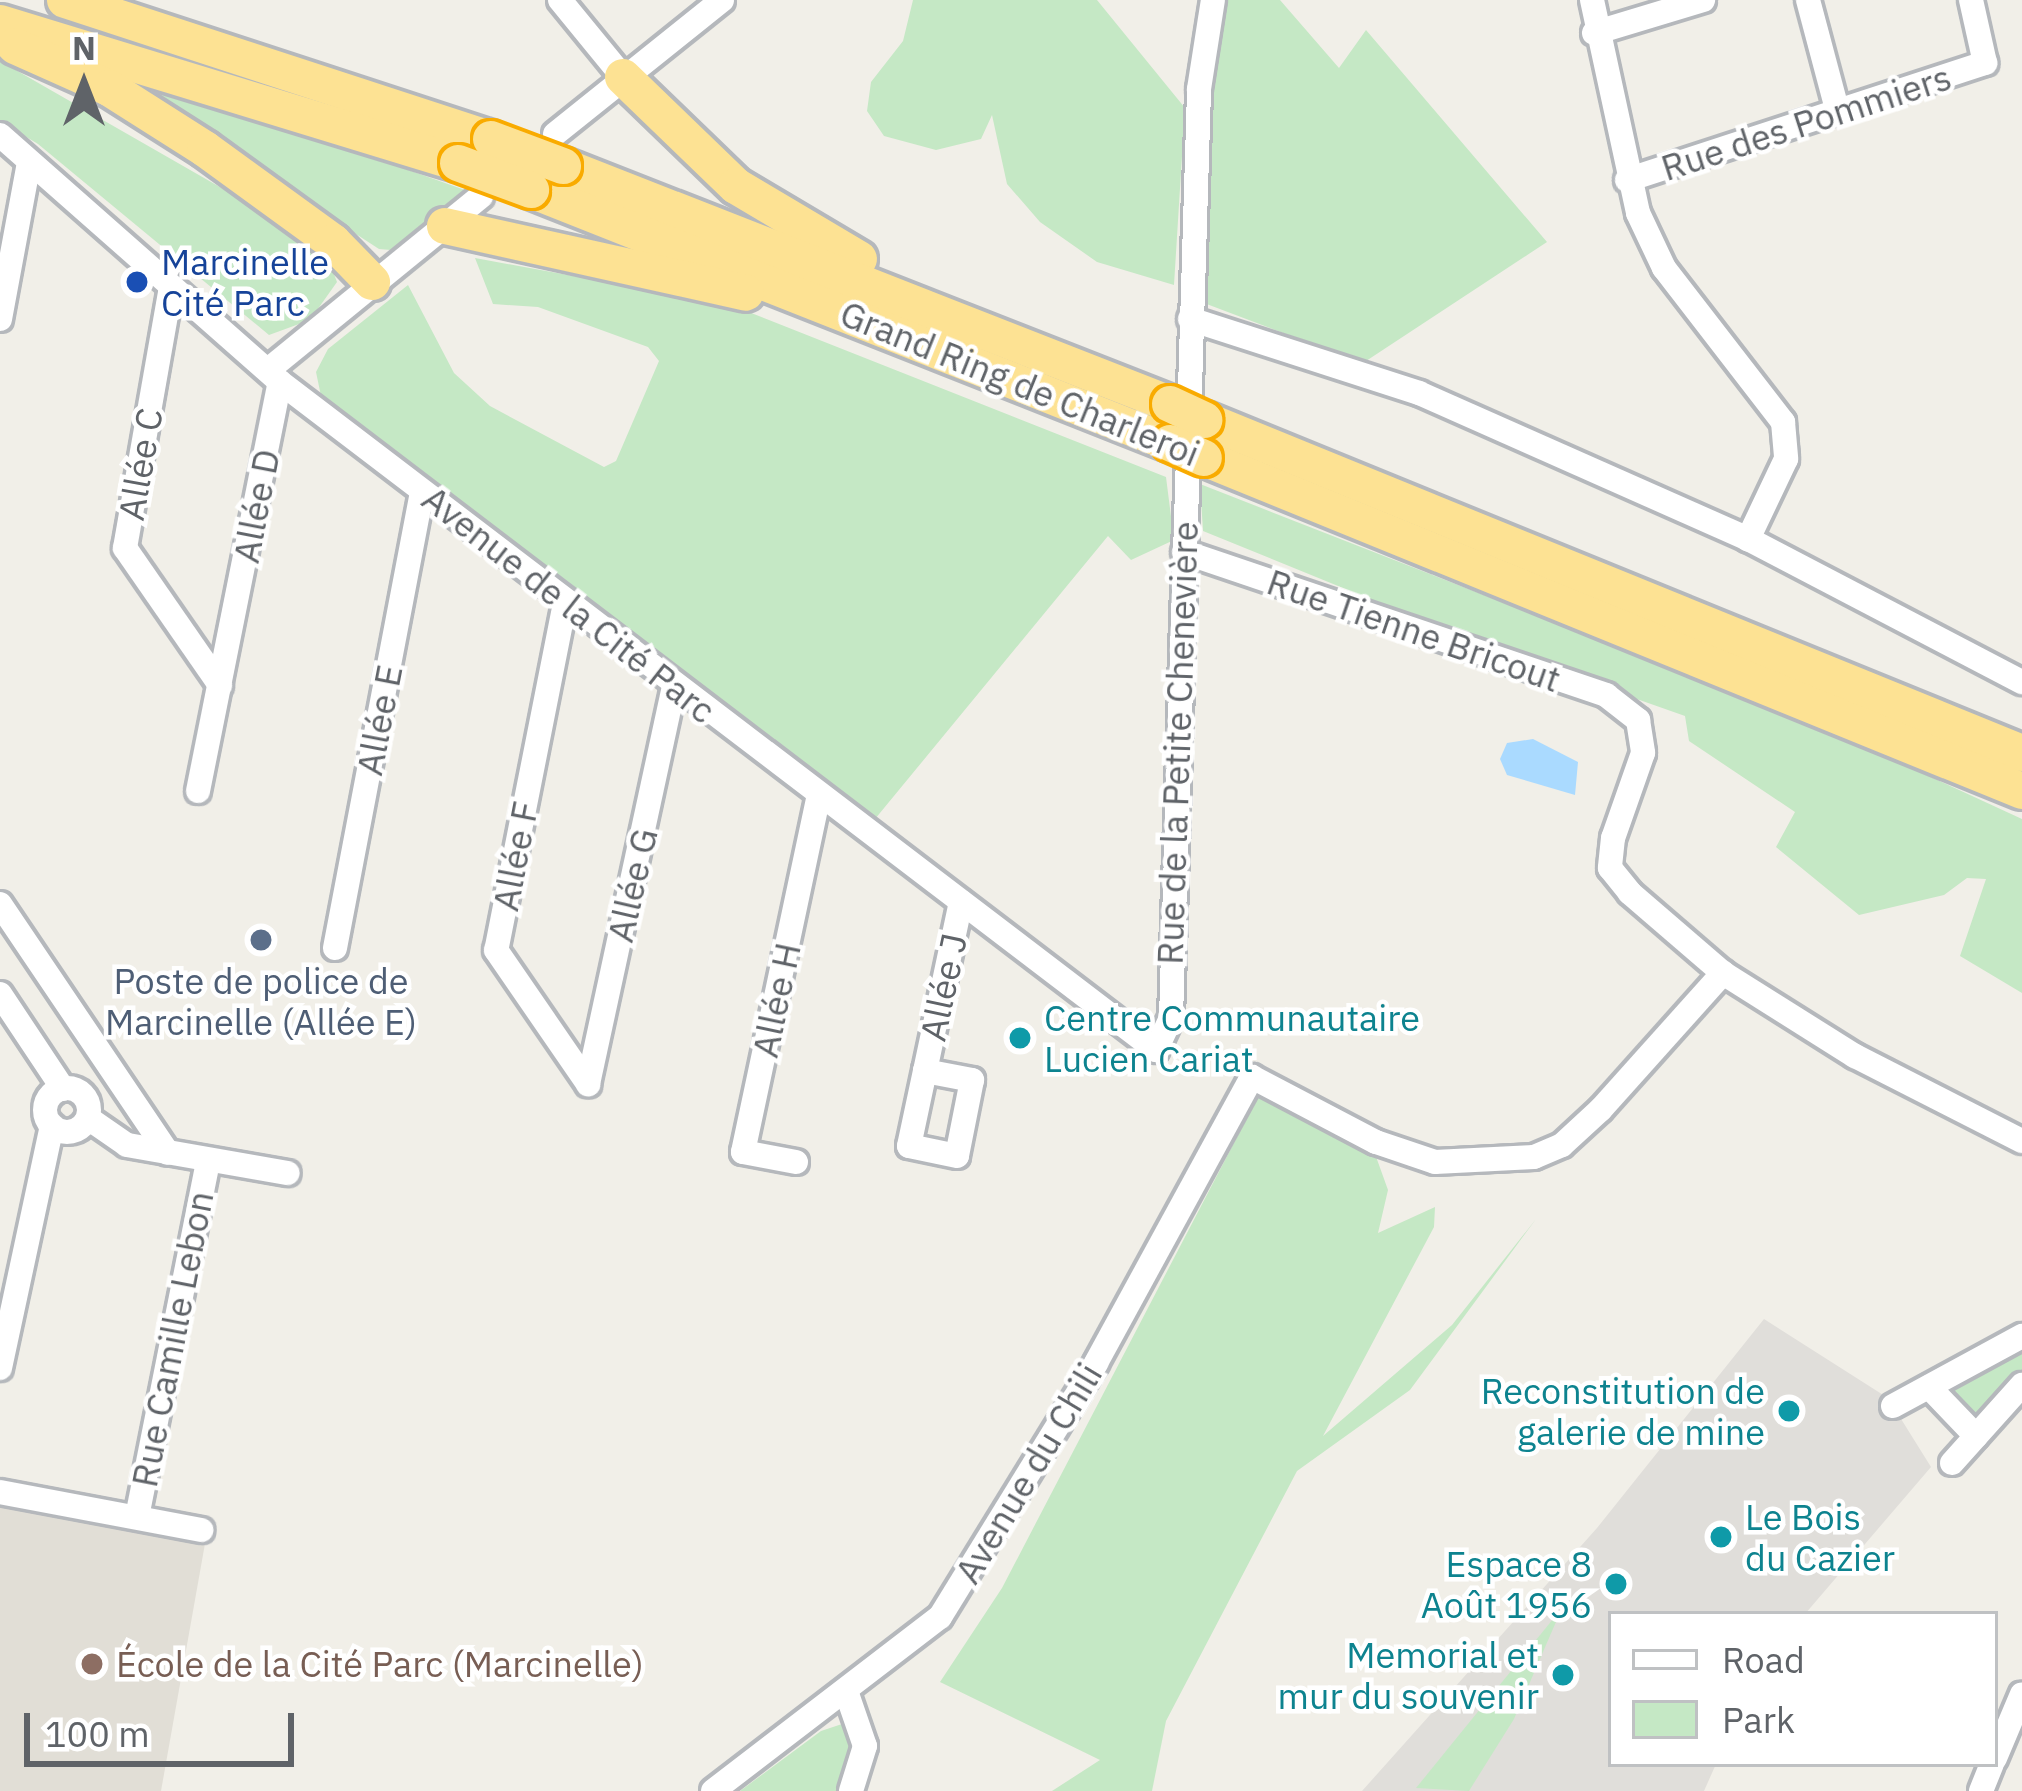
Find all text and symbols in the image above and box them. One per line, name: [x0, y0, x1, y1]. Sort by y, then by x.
north arrow: [24, 24, 144, 144]
text: N: [72, 26, 96, 69]
street label: Rue des Pommiers: [1656, 55, 1956, 189]
place label: Marcinelle Cité Parc: [161, 239, 329, 324]
marker: Marcinelle Cité Parc: [124, 269, 150, 295]
street label: Grand Ring de Charleroi: [834, 291, 1206, 475]
street label: Allée C: [109, 405, 171, 523]
street label: Allée D: [224, 446, 288, 566]
street label: Avenue de la Cité Parc: [414, 476, 724, 732]
street label: Rue de la Petite Chenevière: [1148, 521, 1206, 965]
street label: Rue Tienne Bricout: [1262, 560, 1566, 700]
street label: Allée E: [347, 661, 411, 779]
street label: Allée F: [483, 798, 547, 914]
street label: Allée G: [598, 824, 666, 946]
marker: Poste de police de Marcinelle (Allée E): [248, 927, 274, 953]
street label: Allée J: [911, 929, 975, 1045]
street label: Allée H: [743, 939, 809, 1061]
place label: Poste de police de Marcinelle (Allée E): [105, 958, 417, 1043]
place label: Centre Communautaire Lucien Cariat: [1044, 995, 1420, 1080]
marker: Centre Communautaire Lucien Cariat: [1007, 1025, 1033, 1051]
street label: Rue Camille Lebon: [122, 1187, 222, 1491]
street label: Avenue du Chili: [945, 1355, 1111, 1591]
place label: Reconstitution de galerie de mine: [1481, 1368, 1765, 1453]
marker: Reconstitution de galerie de mine: [1776, 1398, 1802, 1424]
place label: Le Bois du Cazier: [1745, 1494, 1895, 1579]
marker: Le Bois du Cazier: [1708, 1524, 1734, 1550]
place label: Espace 8 Août 1956: [1421, 1541, 1592, 1626]
marker: Espace 8 Août 1956: [1603, 1571, 1629, 1597]
legend: [1608, 1611, 1998, 1767]
place label: Memorial et mur du souvenir: [1278, 1632, 1539, 1717]
text: Road: [1722, 1636, 1805, 1683]
place label: École de la Cité Parc (Marcinelle): [116, 1642, 644, 1686]
marker: École de la Cité Parc (Marcinelle): [79, 1651, 105, 1677]
marker: Memorial et mur du souvenir: [1550, 1662, 1576, 1688]
scale bar: [30, 1689, 300, 1763]
text: Park: [1722, 1696, 1795, 1743]
text: 100 m: [45, 1710, 150, 1757]

